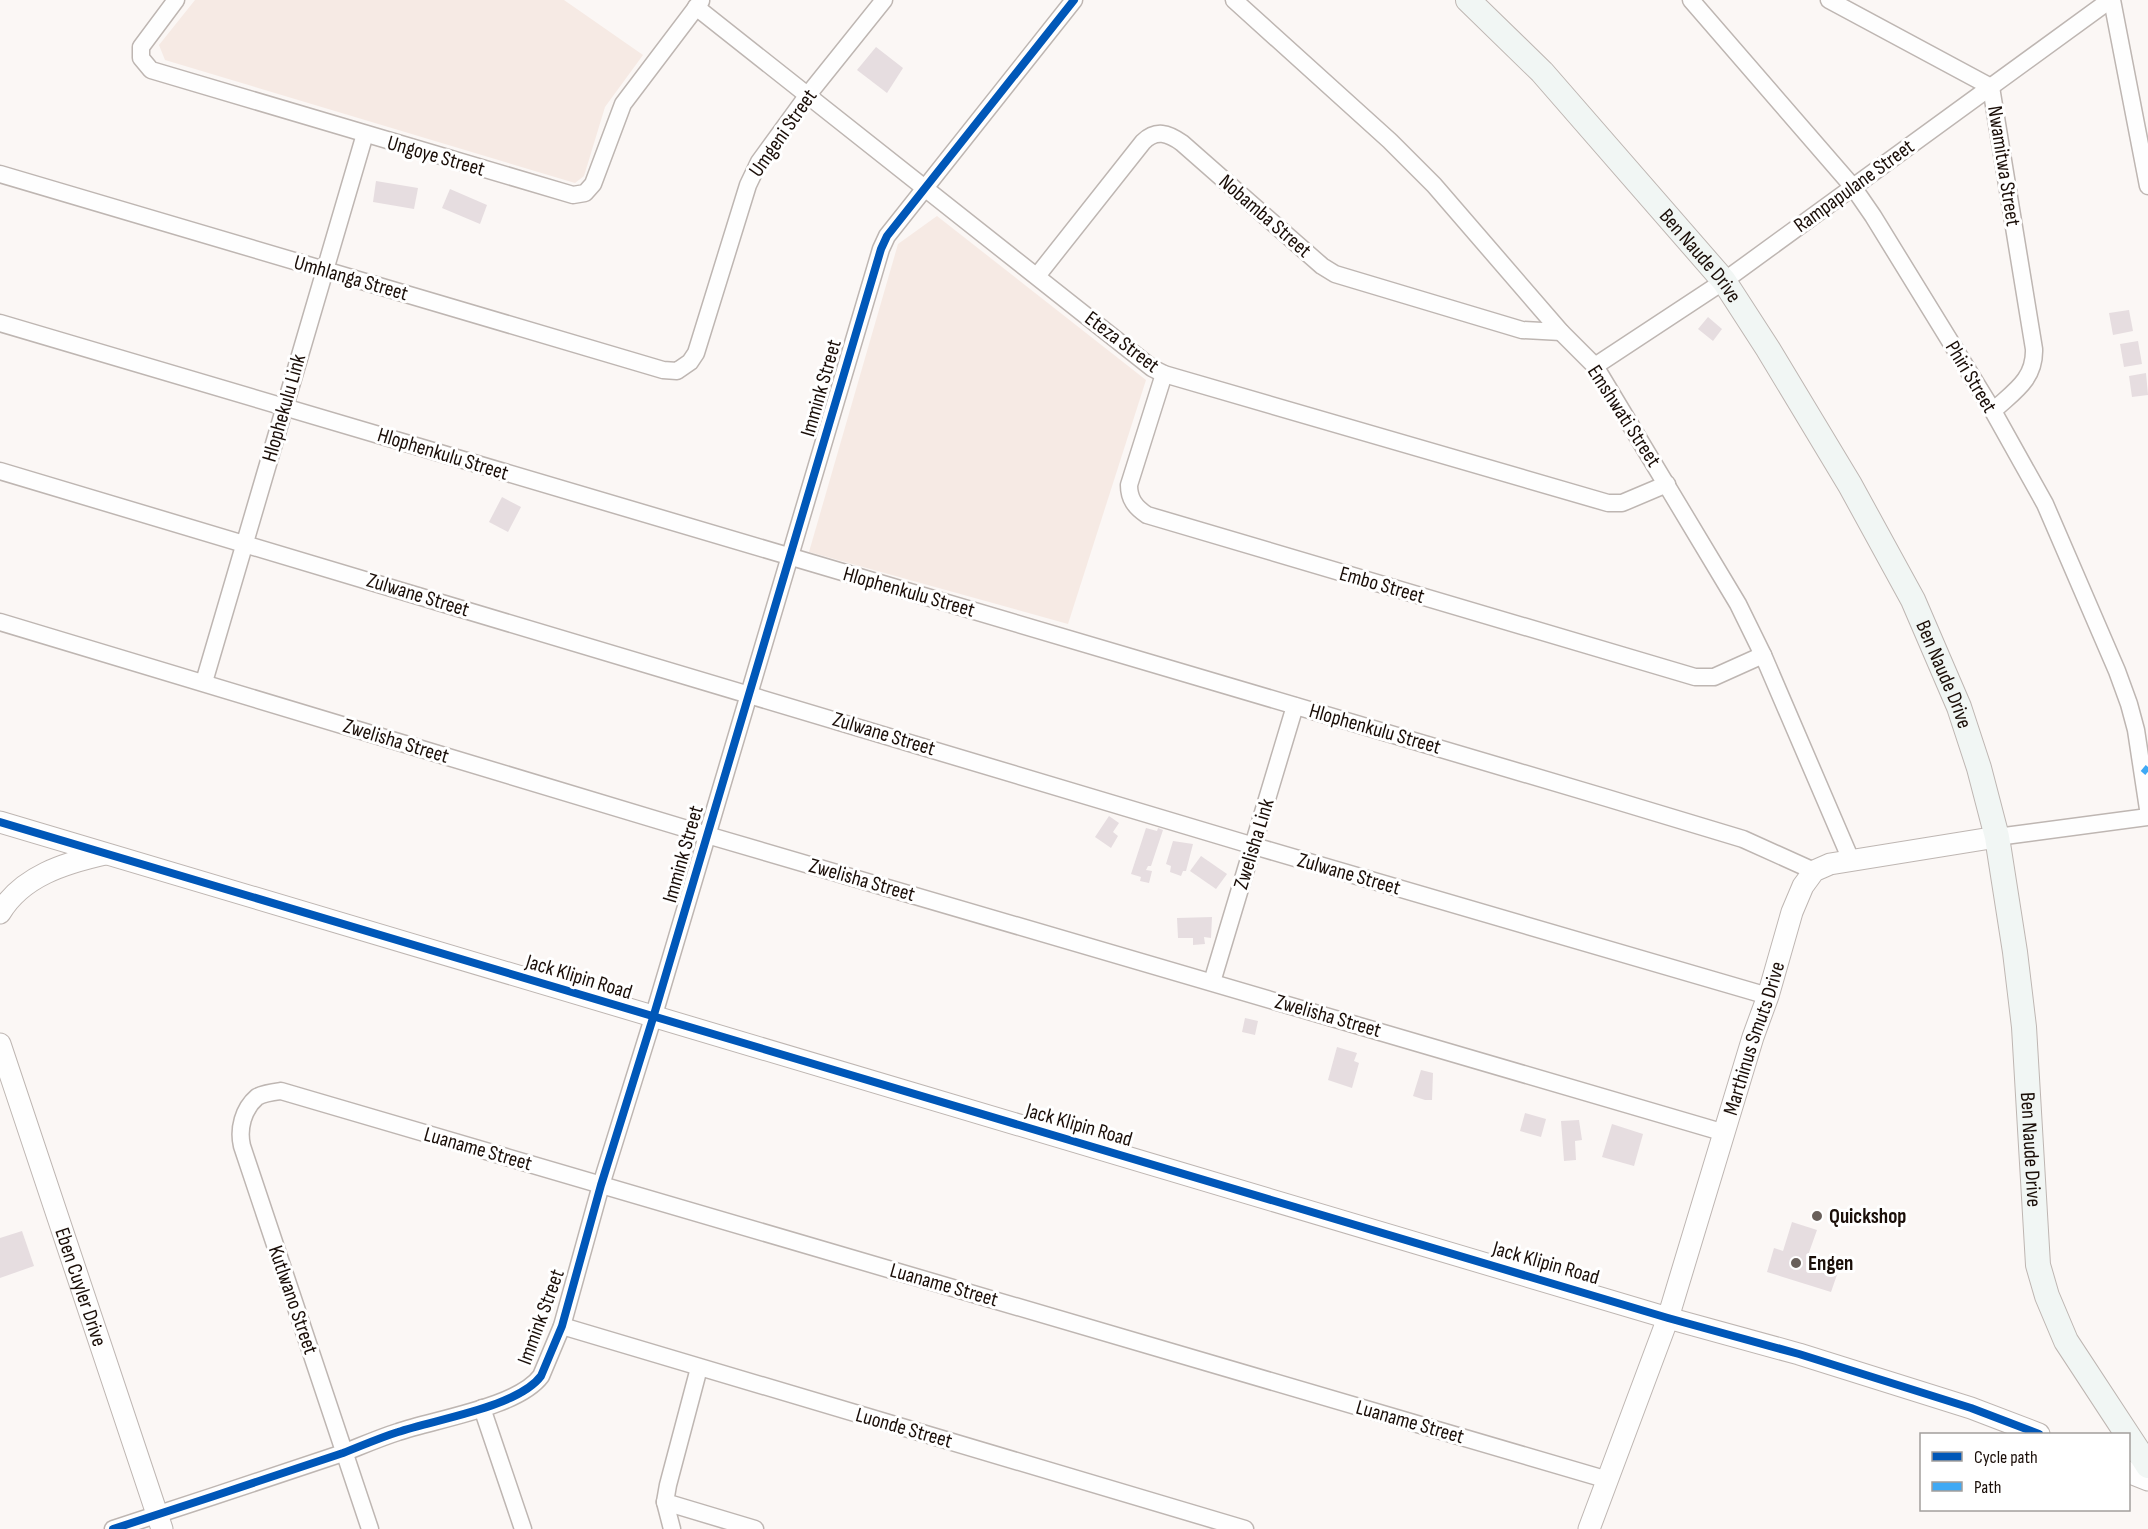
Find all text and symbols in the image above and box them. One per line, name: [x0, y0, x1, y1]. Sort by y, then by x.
street label: Umgeni Street: [744, 84, 822, 182]
street label: Nwamitwa Street: [1982, 104, 2026, 228]
street label: Ungoye Street: [384, 130, 488, 182]
street label: Rampapulane Street: [1789, 134, 1919, 238]
street label: Nobamba Street: [1214, 169, 1316, 263]
street label: Ben Naude Drive: [1654, 203, 1747, 307]
street label: Umhlanga Street: [291, 250, 411, 306]
street label: Eteza Street: [1080, 306, 1164, 378]
street label: Immink Street: [795, 337, 847, 439]
street label: Phiri Street: [1940, 337, 2002, 417]
street label: Hlophekulu Link: [257, 351, 311, 465]
street label: Emshwati Street: [1582, 360, 1666, 472]
street label: Hlophenkulu Street: [375, 422, 511, 486]
street label: Hlophenkulu Street: [840, 561, 978, 623]
street label: Embo Street: [1337, 561, 1427, 609]
street label: Zulwane Street: [364, 568, 472, 622]
street label: Ben Naude Drive: [1911, 616, 1978, 732]
street label: Hlophenkulu Street: [1306, 698, 1444, 760]
street label: Zulwane Street: [830, 707, 938, 761]
street label: Zwelisha Street: [340, 713, 452, 769]
street label: Zwelisha Link: [1228, 796, 1280, 892]
street label: Immink Street: [657, 803, 709, 905]
street label: Zulwane Street: [1295, 847, 1403, 901]
street label: Zwelisha Street: [806, 853, 918, 907]
street label: Jack Klipin Road: [522, 949, 635, 1005]
street label: Marthinus Smuts Drive: [1718, 958, 1790, 1118]
street label: Zwelisha Street: [1272, 989, 1384, 1043]
street label: Ben Naude Drive: [2015, 1091, 2047, 1208]
street label: Jack Klipin Road: [1022, 1098, 1135, 1152]
street label: Luaname Street: [421, 1122, 535, 1176]
place label: Quickshop: [1829, 1204, 1906, 1229]
marker: Quickshop: [1810, 1209, 1824, 1223]
street label: Eben Cuyler Drive: [50, 1224, 113, 1349]
street label: Jack Klipin Road: [1489, 1236, 1602, 1290]
street label: Kutlwano Street: [263, 1242, 323, 1358]
place label: Engen: [1808, 1251, 1853, 1276]
marker: Engen: [1789, 1256, 1803, 1270]
street label: Luaname Street: [887, 1258, 1001, 1312]
street label: Immink Street: [512, 1266, 570, 1368]
street label: Luaname Street: [1353, 1395, 1467, 1449]
street label: Luonde Street: [853, 1402, 955, 1454]
legend: [1920, 1433, 2130, 1511]
text: Cycle path: [1974, 1447, 2038, 1468]
text: Path: [1974, 1477, 2002, 1498]

